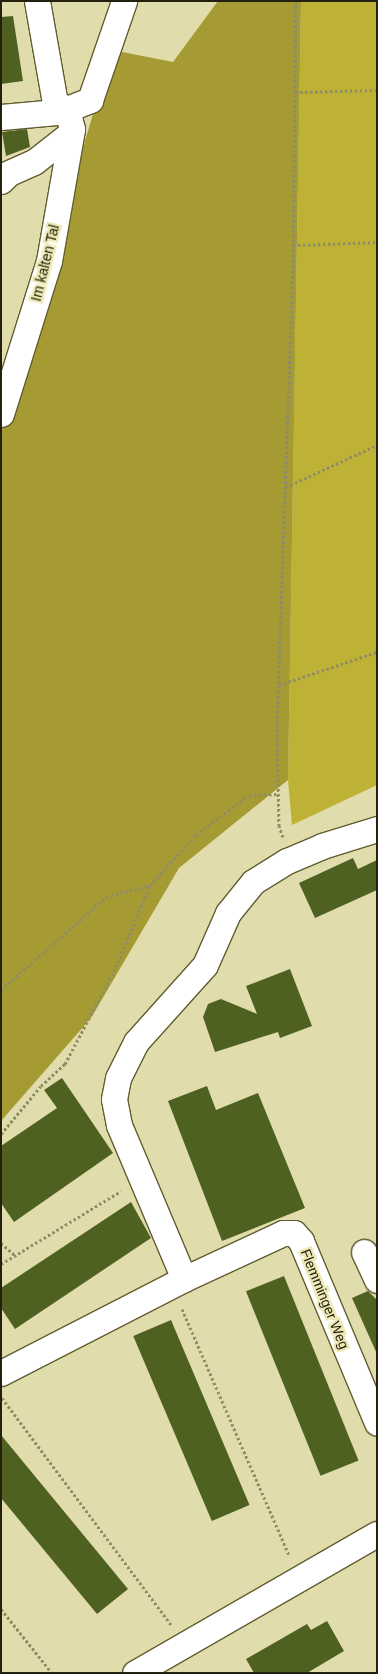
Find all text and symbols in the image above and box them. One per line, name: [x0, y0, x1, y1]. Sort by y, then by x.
street label: Im kalten Tal: [27, 223, 63, 303]
street label: Flemminger Weg: [297, 1247, 353, 1351]

